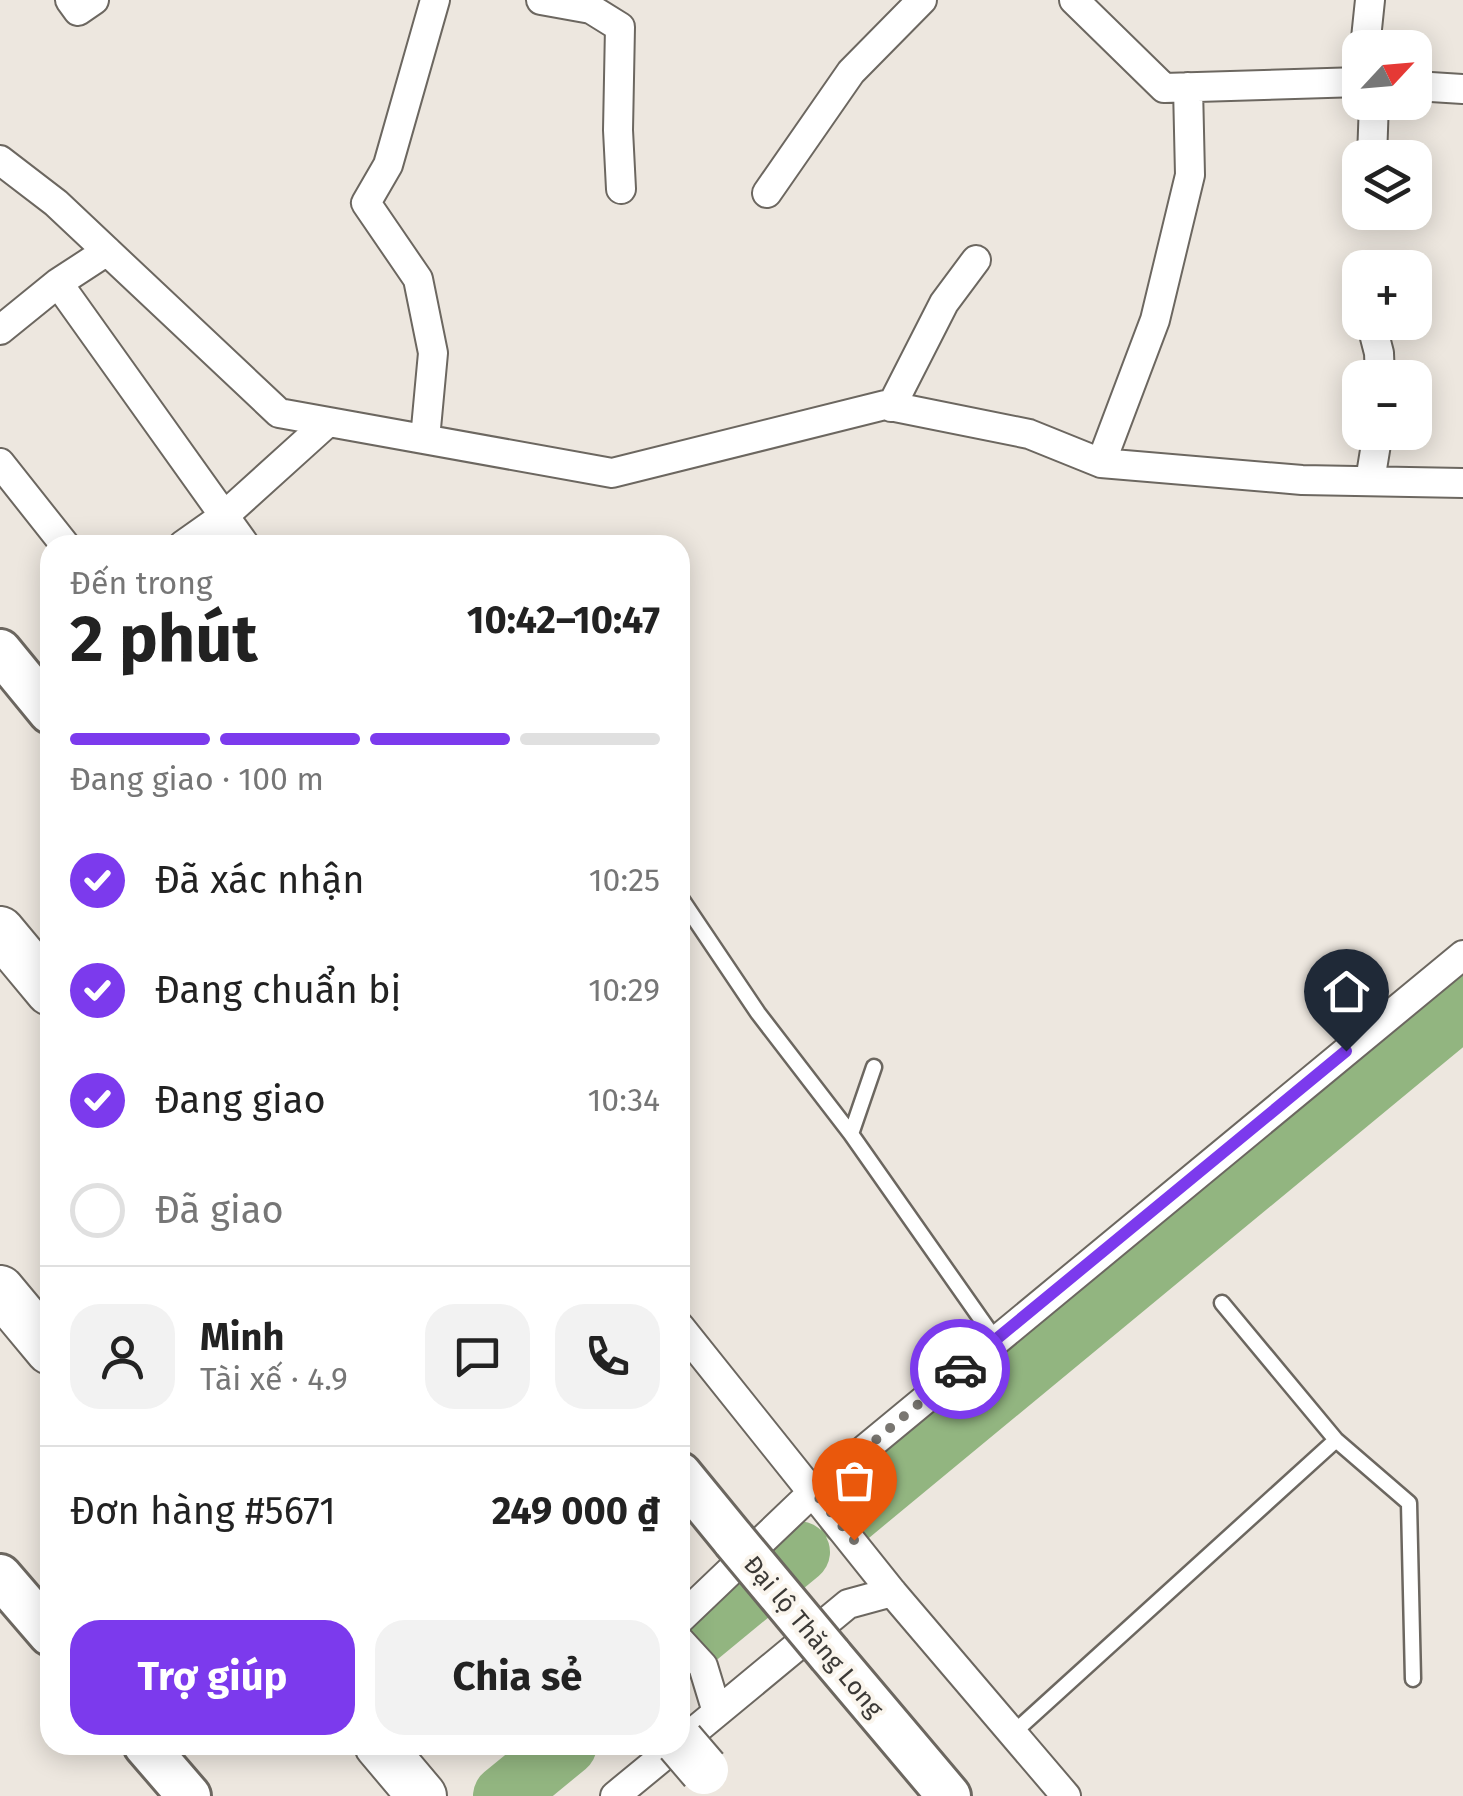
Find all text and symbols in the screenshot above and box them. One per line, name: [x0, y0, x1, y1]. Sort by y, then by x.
north arrow: [1342, 30, 1432, 120]
map controls: [1342, 30, 1432, 450]
button: layers: [1342, 140, 1432, 230]
button: +: [1342, 250, 1432, 340]
button: −: [1342, 360, 1432, 450]
text: Đến trong: [70, 564, 213, 602]
text: 10:42–10:47: [467, 597, 660, 643]
text: 2 phút: [70, 600, 258, 678]
text: Đang giao · 100 m: [70, 760, 324, 798]
icon: check: [70, 853, 125, 908]
text: Đã xác nhận: [155, 857, 365, 903]
text: 10:25: [589, 861, 660, 899]
pin: [1304, 949, 1389, 1052]
icon: check: [70, 963, 125, 1018]
icon: home: [1319, 964, 1374, 1019]
text: Đang chuẩn bị: [155, 967, 401, 1013]
text: 10:29: [588, 971, 660, 1009]
icon: check: [70, 1073, 125, 1128]
text: Đang giao: [155, 1077, 326, 1123]
text: 10:34: [587, 1081, 660, 1119]
text: Đã giao: [155, 1187, 284, 1233]
button: person: [70, 1304, 175, 1409]
button: chat: [425, 1304, 530, 1409]
button: phone: [555, 1304, 660, 1409]
text: Minh: [200, 1314, 284, 1360]
courier: [910, 1319, 1010, 1419]
icon: car: [933, 1342, 988, 1397]
text: Tài xế · 4.9: [200, 1360, 348, 1398]
pin: [812, 1438, 897, 1541]
icon: bag: [827, 1453, 882, 1508]
text: Đơn hàng #5671: [70, 1488, 336, 1534]
text: 249 000 ₫: [492, 1488, 660, 1534]
street label: Đại lộ Thăng Long: [737, 1550, 889, 1723]
button: Trợ giúp: [70, 1620, 355, 1735]
button: Chia sẻ: [375, 1620, 660, 1735]

